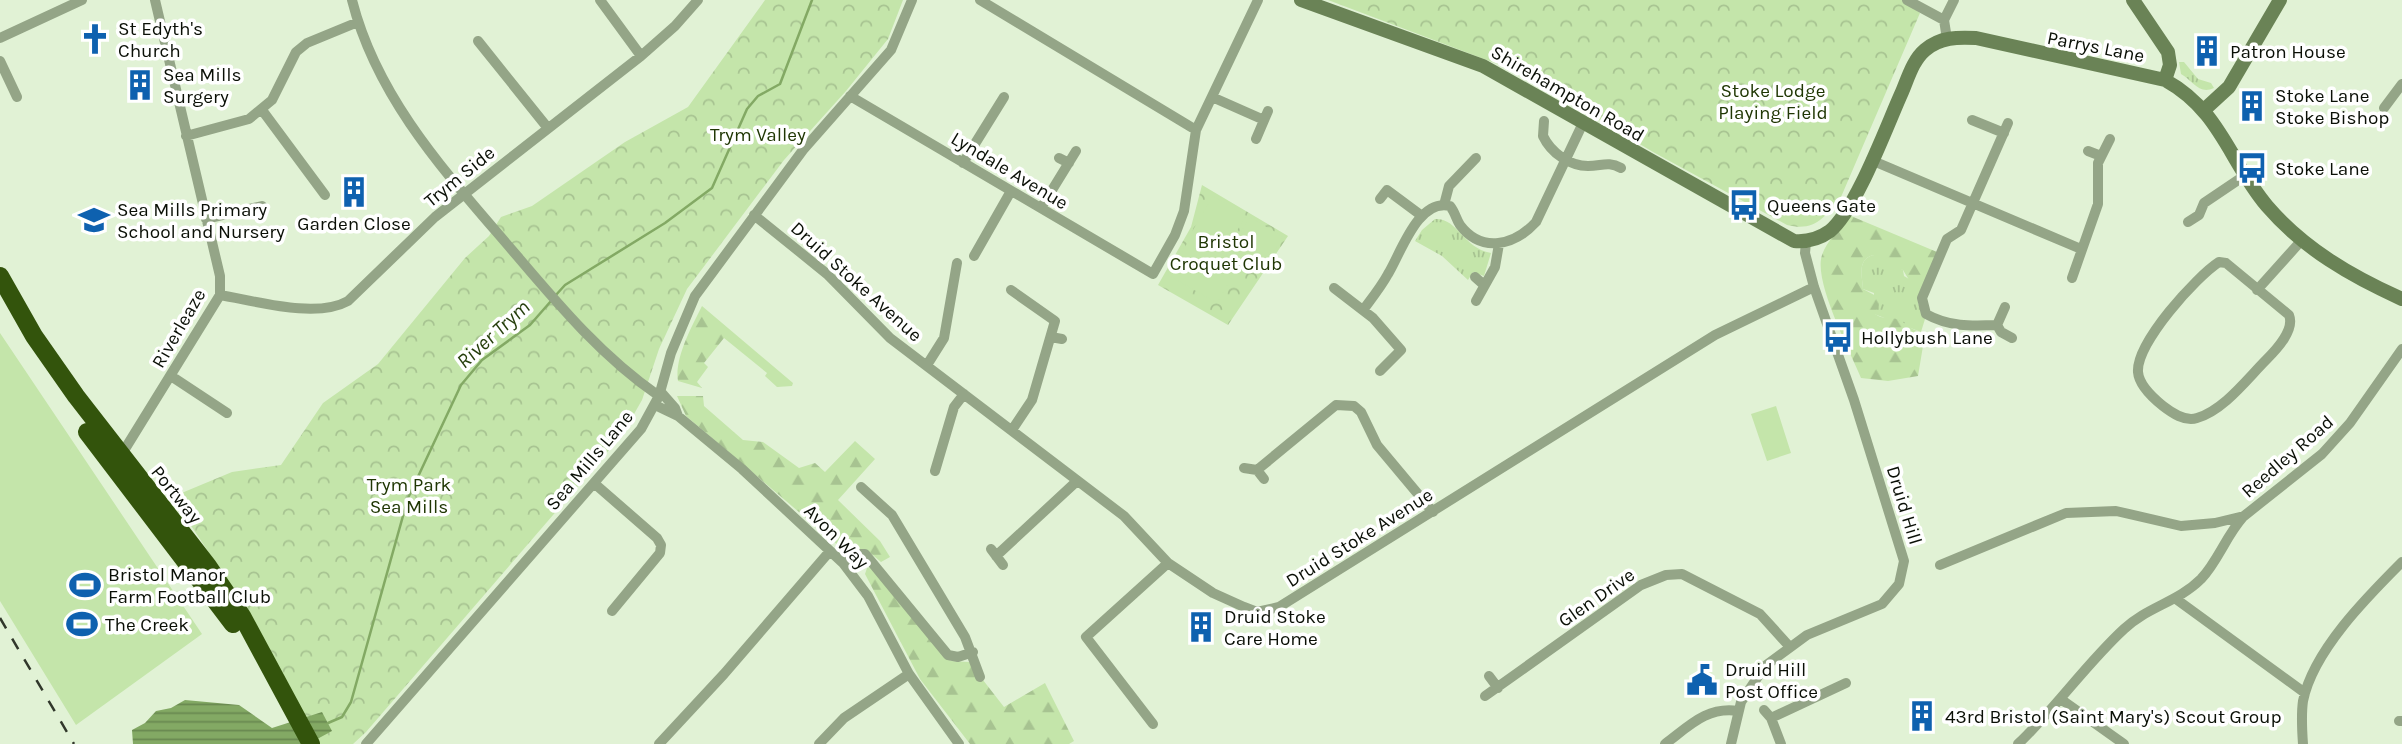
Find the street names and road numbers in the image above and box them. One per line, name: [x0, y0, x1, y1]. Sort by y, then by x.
street label: Parrys Lane: [2045, 27, 2146, 67]
street label: Shirehampton Road: [1487, 41, 1648, 147]
street label: Lyndale Avenue: [947, 127, 1072, 214]
street label: Trym Side: [420, 142, 499, 212]
street label: Druid Stoke Avenue: [786, 217, 926, 346]
street label: Riverleaze: [147, 285, 210, 372]
street label: Sea Mills Lane: [542, 406, 638, 515]
street label: Reedley Road: [2237, 411, 2338, 503]
street label: Portway: [146, 461, 206, 528]
street label: Druid Hill: [1882, 463, 1926, 547]
street label: Druid Stoke Avenue: [1282, 484, 1437, 592]
street label: Avon Way: [799, 500, 873, 574]
street label: Glen Drive: [1554, 564, 1639, 632]

